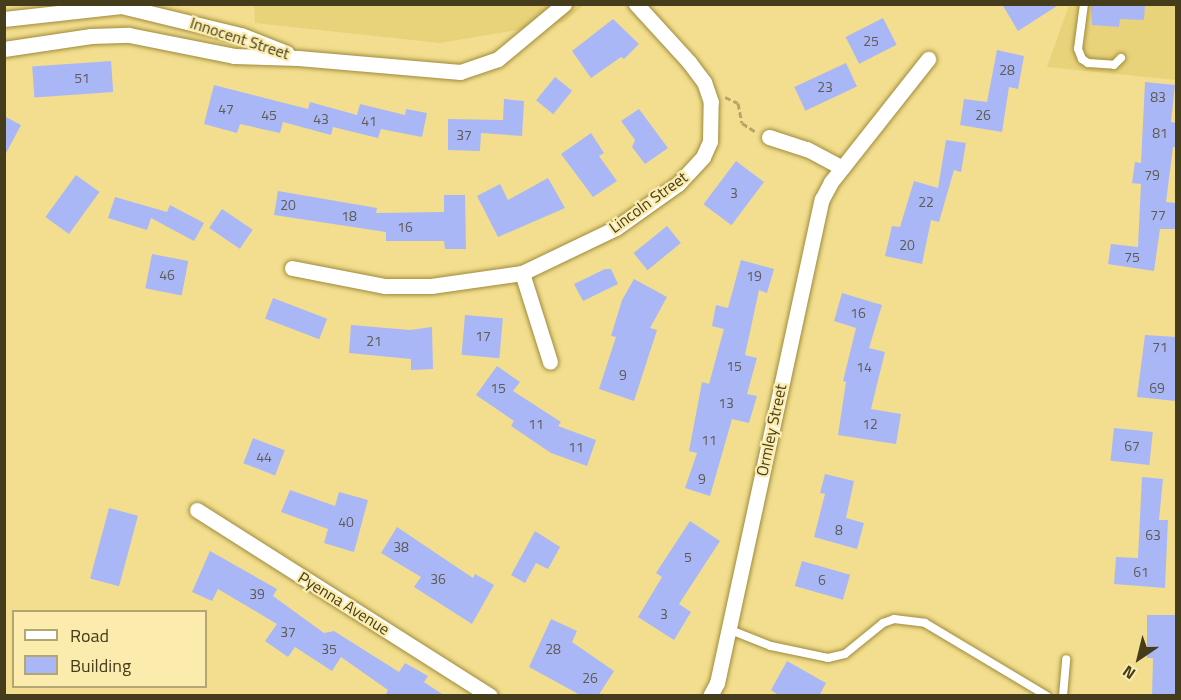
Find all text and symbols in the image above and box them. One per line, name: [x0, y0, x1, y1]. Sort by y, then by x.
street label: Innocent Street: [188, 13, 292, 63]
house number: 25: [863, 33, 879, 49]
house number: 28: [999, 62, 1015, 78]
house number: 51: [74, 70, 90, 86]
house number: 23: [817, 79, 833, 95]
house number: 83: [1150, 89, 1166, 105]
house number: 47: [218, 101, 234, 117]
house number: 45: [261, 107, 277, 123]
house number: 26: [975, 107, 991, 123]
house number: 43: [313, 111, 329, 127]
house number: 41: [361, 113, 377, 129]
house number: 81: [1152, 125, 1168, 141]
house number: 37: [456, 127, 472, 143]
street label: Lincoln Street: [605, 167, 691, 237]
house number: 79: [1144, 167, 1160, 183]
house number: 3: [730, 185, 738, 201]
house number: 22: [918, 194, 934, 210]
house number: 20: [280, 197, 296, 213]
house number: 77: [1150, 207, 1166, 223]
house number: 18: [341, 208, 357, 224]
house number: 16: [397, 219, 413, 235]
house number: 20: [899, 237, 915, 253]
house number: 75: [1124, 249, 1140, 265]
house number: 46: [159, 267, 175, 283]
house number: 19: [746, 268, 762, 284]
house number: 16: [850, 305, 866, 321]
house number: 17: [475, 328, 491, 344]
house number: 21: [366, 333, 382, 349]
house number: 71: [1152, 339, 1168, 355]
house number: 15: [726, 358, 742, 374]
house number: 14: [856, 359, 872, 375]
house number: 9: [619, 367, 627, 383]
house number: 15: [490, 380, 506, 396]
house number: 69: [1149, 380, 1165, 396]
street label: Ormley Street: [752, 382, 790, 478]
house number: 13: [718, 395, 734, 411]
house number: 11: [528, 416, 544, 432]
house number: 12: [862, 416, 878, 432]
house number: 11: [701, 432, 717, 448]
house number: 67: [1124, 438, 1140, 454]
house number: 11: [568, 439, 584, 455]
house number: 44: [256, 449, 272, 465]
house number: 9: [698, 471, 706, 487]
house number: 40: [338, 514, 354, 530]
house number: 8: [835, 522, 843, 538]
house number: 63: [1145, 527, 1161, 543]
house number: 38: [393, 539, 409, 555]
house number: 5: [684, 549, 692, 565]
house number: 61: [1133, 564, 1149, 580]
street label: Pyenna Avenue: [295, 567, 393, 639]
house number: 36: [430, 571, 446, 587]
house number: 6: [818, 572, 826, 588]
house number: 39: [249, 586, 265, 602]
house number: 3: [660, 606, 668, 622]
legend: [12, 610, 207, 688]
text: Road: [70, 622, 109, 649]
house number: 37: [280, 624, 296, 640]
north arrow: [1109, 628, 1169, 688]
house number: 35: [321, 641, 337, 657]
house number: 28: [545, 641, 561, 657]
text: Building: [70, 652, 131, 679]
text: N: [1117, 660, 1140, 686]
house number: 26: [582, 670, 598, 686]

